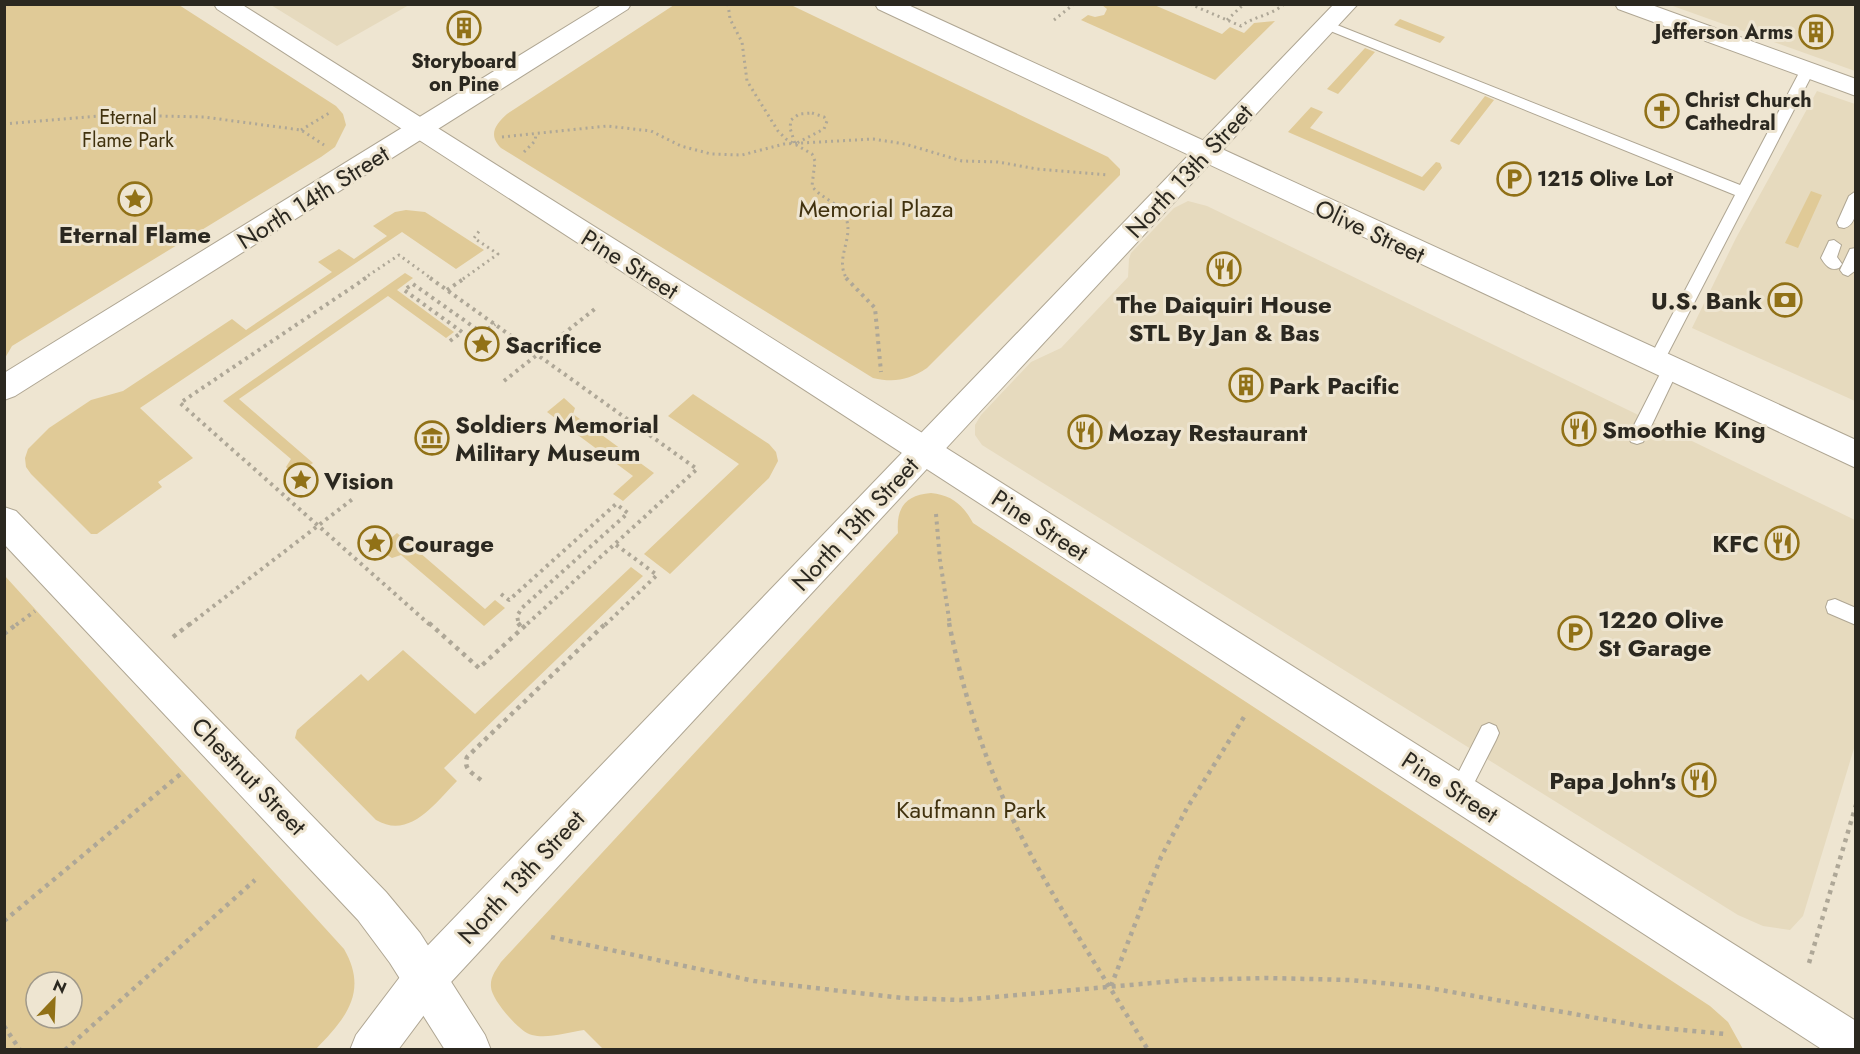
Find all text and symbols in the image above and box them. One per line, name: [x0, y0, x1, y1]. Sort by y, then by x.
building icon: Storyboard on Pine: [446, 10, 482, 46]
building icon: Jefferson Arms: [1798, 14, 1834, 50]
place label: Jefferson Arms: [1651, 18, 1793, 47]
place label: Storyboard on Pine: [411, 47, 517, 99]
place label: Christ Church Cathedral: [1685, 86, 1812, 138]
church icon: Christ Church Cathedral: [1644, 93, 1680, 129]
street label: North 13th Street: [1117, 96, 1261, 246]
park label: Eternal Flame Park: [82, 103, 174, 155]
street label: North 14th Street: [230, 136, 396, 258]
parking icon: 1215 Olive Lot: [1496, 161, 1532, 197]
place label: 1215 Olive Lot: [1537, 165, 1674, 194]
place icon: Eternal Flame: [117, 181, 153, 217]
street label: Olive Street: [1309, 190, 1431, 272]
park label: Memorial Plaza: [798, 191, 954, 226]
place label: Eternal Flame: [59, 217, 211, 252]
street label: Pine Street: [575, 220, 686, 308]
restaurant icon: The Daiquiri House STL By Jan & Bas: [1206, 251, 1242, 287]
bank icon: U.S. Bank: [1767, 282, 1803, 318]
place label: U.S. Bank: [1651, 283, 1762, 318]
place label: The Daiquiri House STL By Jan & Bas: [1116, 287, 1332, 350]
place icon: Sacrifice: [464, 326, 500, 362]
place label: Sacrifice: [505, 327, 602, 362]
building icon: Park Pacific: [1228, 367, 1264, 403]
place label: Park Pacific: [1269, 368, 1399, 403]
place label: Soldiers Memorial Military Museum: [455, 407, 659, 470]
restaurant icon: Smoothie King: [1561, 411, 1597, 447]
place label: Smoothie King: [1602, 412, 1766, 447]
restaurant icon: Mozay Restaurant: [1067, 414, 1103, 450]
place label: Mozay Restaurant: [1108, 415, 1307, 450]
museum icon: Soldiers Memorial Military Museum: [414, 420, 450, 456]
street label: North 13th Street: [783, 449, 927, 599]
place icon: Vision: [283, 462, 319, 498]
place label: Vision: [323, 463, 394, 498]
street label: Pine Street: [985, 481, 1095, 569]
place icon: Courage: [357, 525, 393, 561]
restaurant icon: KFC: [1764, 525, 1800, 561]
place label: Courage: [398, 526, 494, 561]
place label: KFC: [1712, 526, 1759, 561]
place label: 1220 Olive St Garage: [1598, 602, 1724, 665]
parking icon: 1220 Olive St Garage: [1557, 615, 1593, 651]
street label: Chestnut Street: [184, 709, 315, 843]
street label: Pine Street: [1395, 743, 1505, 831]
restaurant icon: Papa John's: [1681, 762, 1717, 798]
place label: Papa John's: [1549, 763, 1676, 798]
park label: Kaufmann Park: [896, 792, 1046, 827]
street label: North 13th Street: [449, 802, 593, 952]
north arrow: [24, 970, 84, 1030]
text: N: [49, 974, 70, 1000]

